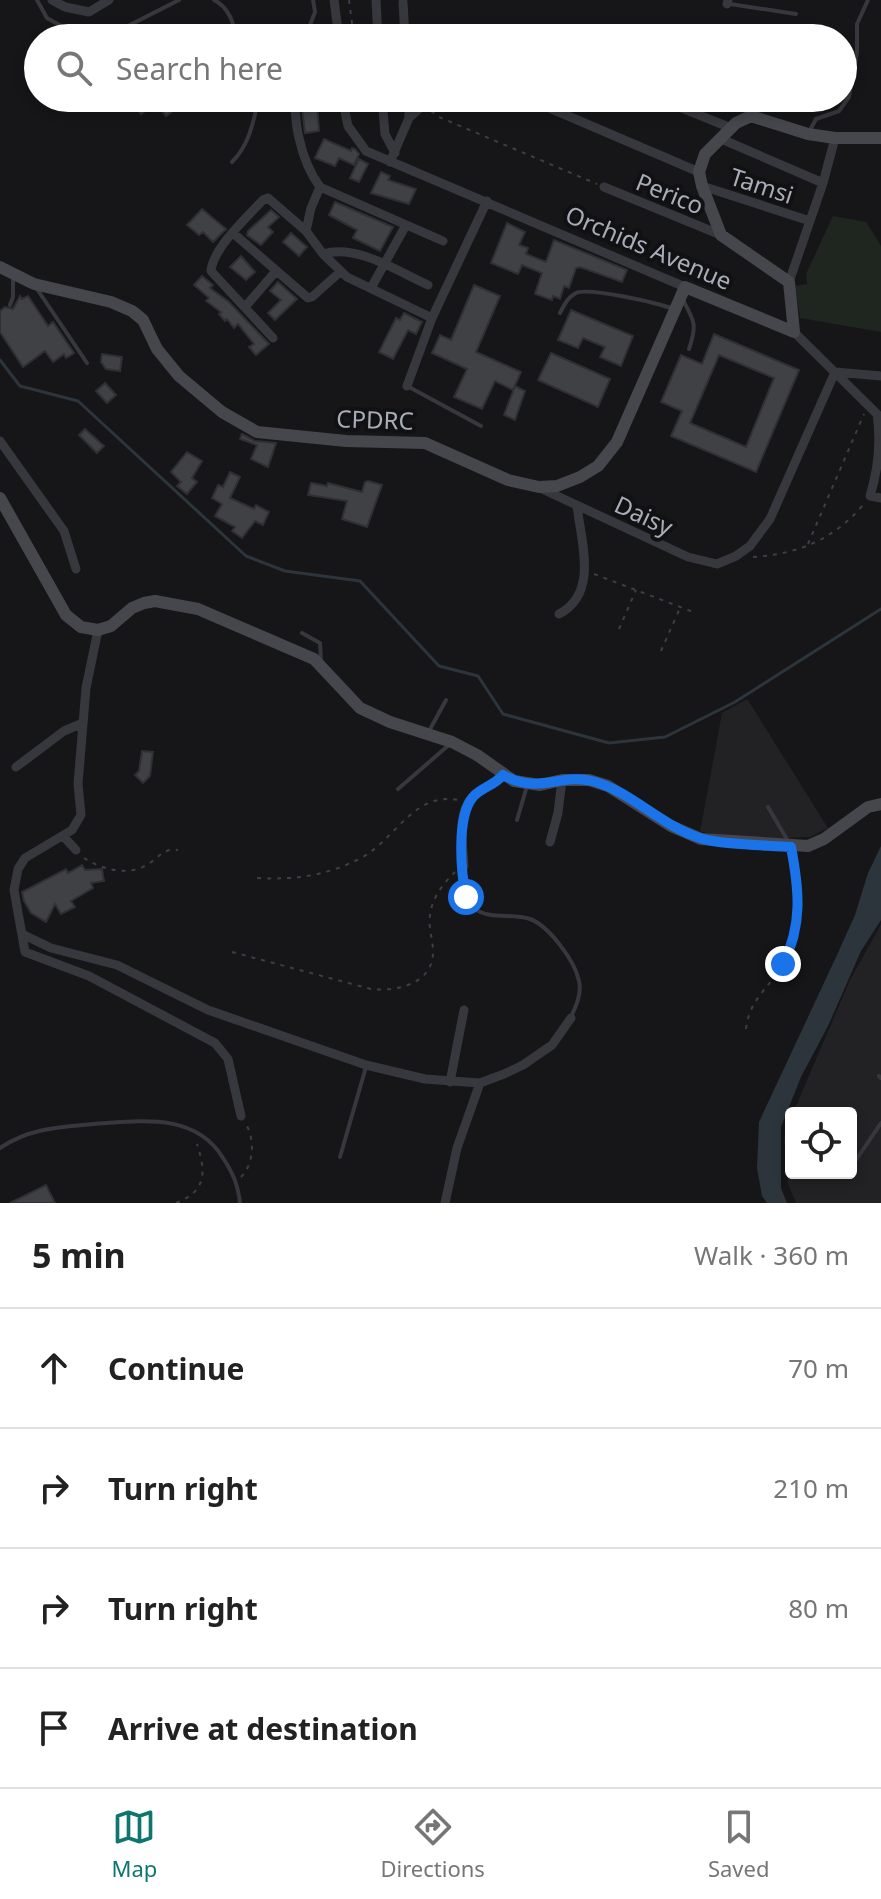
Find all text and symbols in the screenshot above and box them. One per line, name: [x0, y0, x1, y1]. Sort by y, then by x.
search box: [24, 24, 857, 112]
icon: search: [52, 46, 96, 90]
text: Search here: [116, 48, 283, 89]
street label: Tamsi: [726, 159, 798, 211]
street label: Perico: [631, 165, 709, 221]
street label: Orchids Avenue: [561, 197, 737, 297]
street label: CPDRC: [336, 401, 414, 437]
street label: Daisy: [609, 487, 679, 543]
route start: [448, 879, 484, 915]
route end: [765, 946, 801, 982]
map controls: [785, 1107, 857, 1179]
button: locate: [785, 1107, 857, 1179]
text: 5 min: [32, 1232, 126, 1278]
text: Walk · 360 m: [694, 1237, 849, 1273]
icon: ahead: [32, 1346, 76, 1390]
text: Continue: [108, 1348, 244, 1389]
text: 70 m: [788, 1350, 849, 1386]
icon: right: [32, 1466, 76, 1510]
text: Turn right: [108, 1468, 258, 1509]
text: 210 m: [773, 1470, 849, 1506]
icon: right: [32, 1586, 76, 1630]
text: Turn right: [108, 1588, 258, 1629]
text: 80 m: [788, 1590, 849, 1626]
icon: arrive: [32, 1706, 76, 1750]
text: Arrive at destination: [108, 1708, 418, 1749]
tab: Map: [112, 1805, 157, 1883]
tab: Directions: [380, 1805, 485, 1883]
tab: Saved: [708, 1805, 769, 1883]

